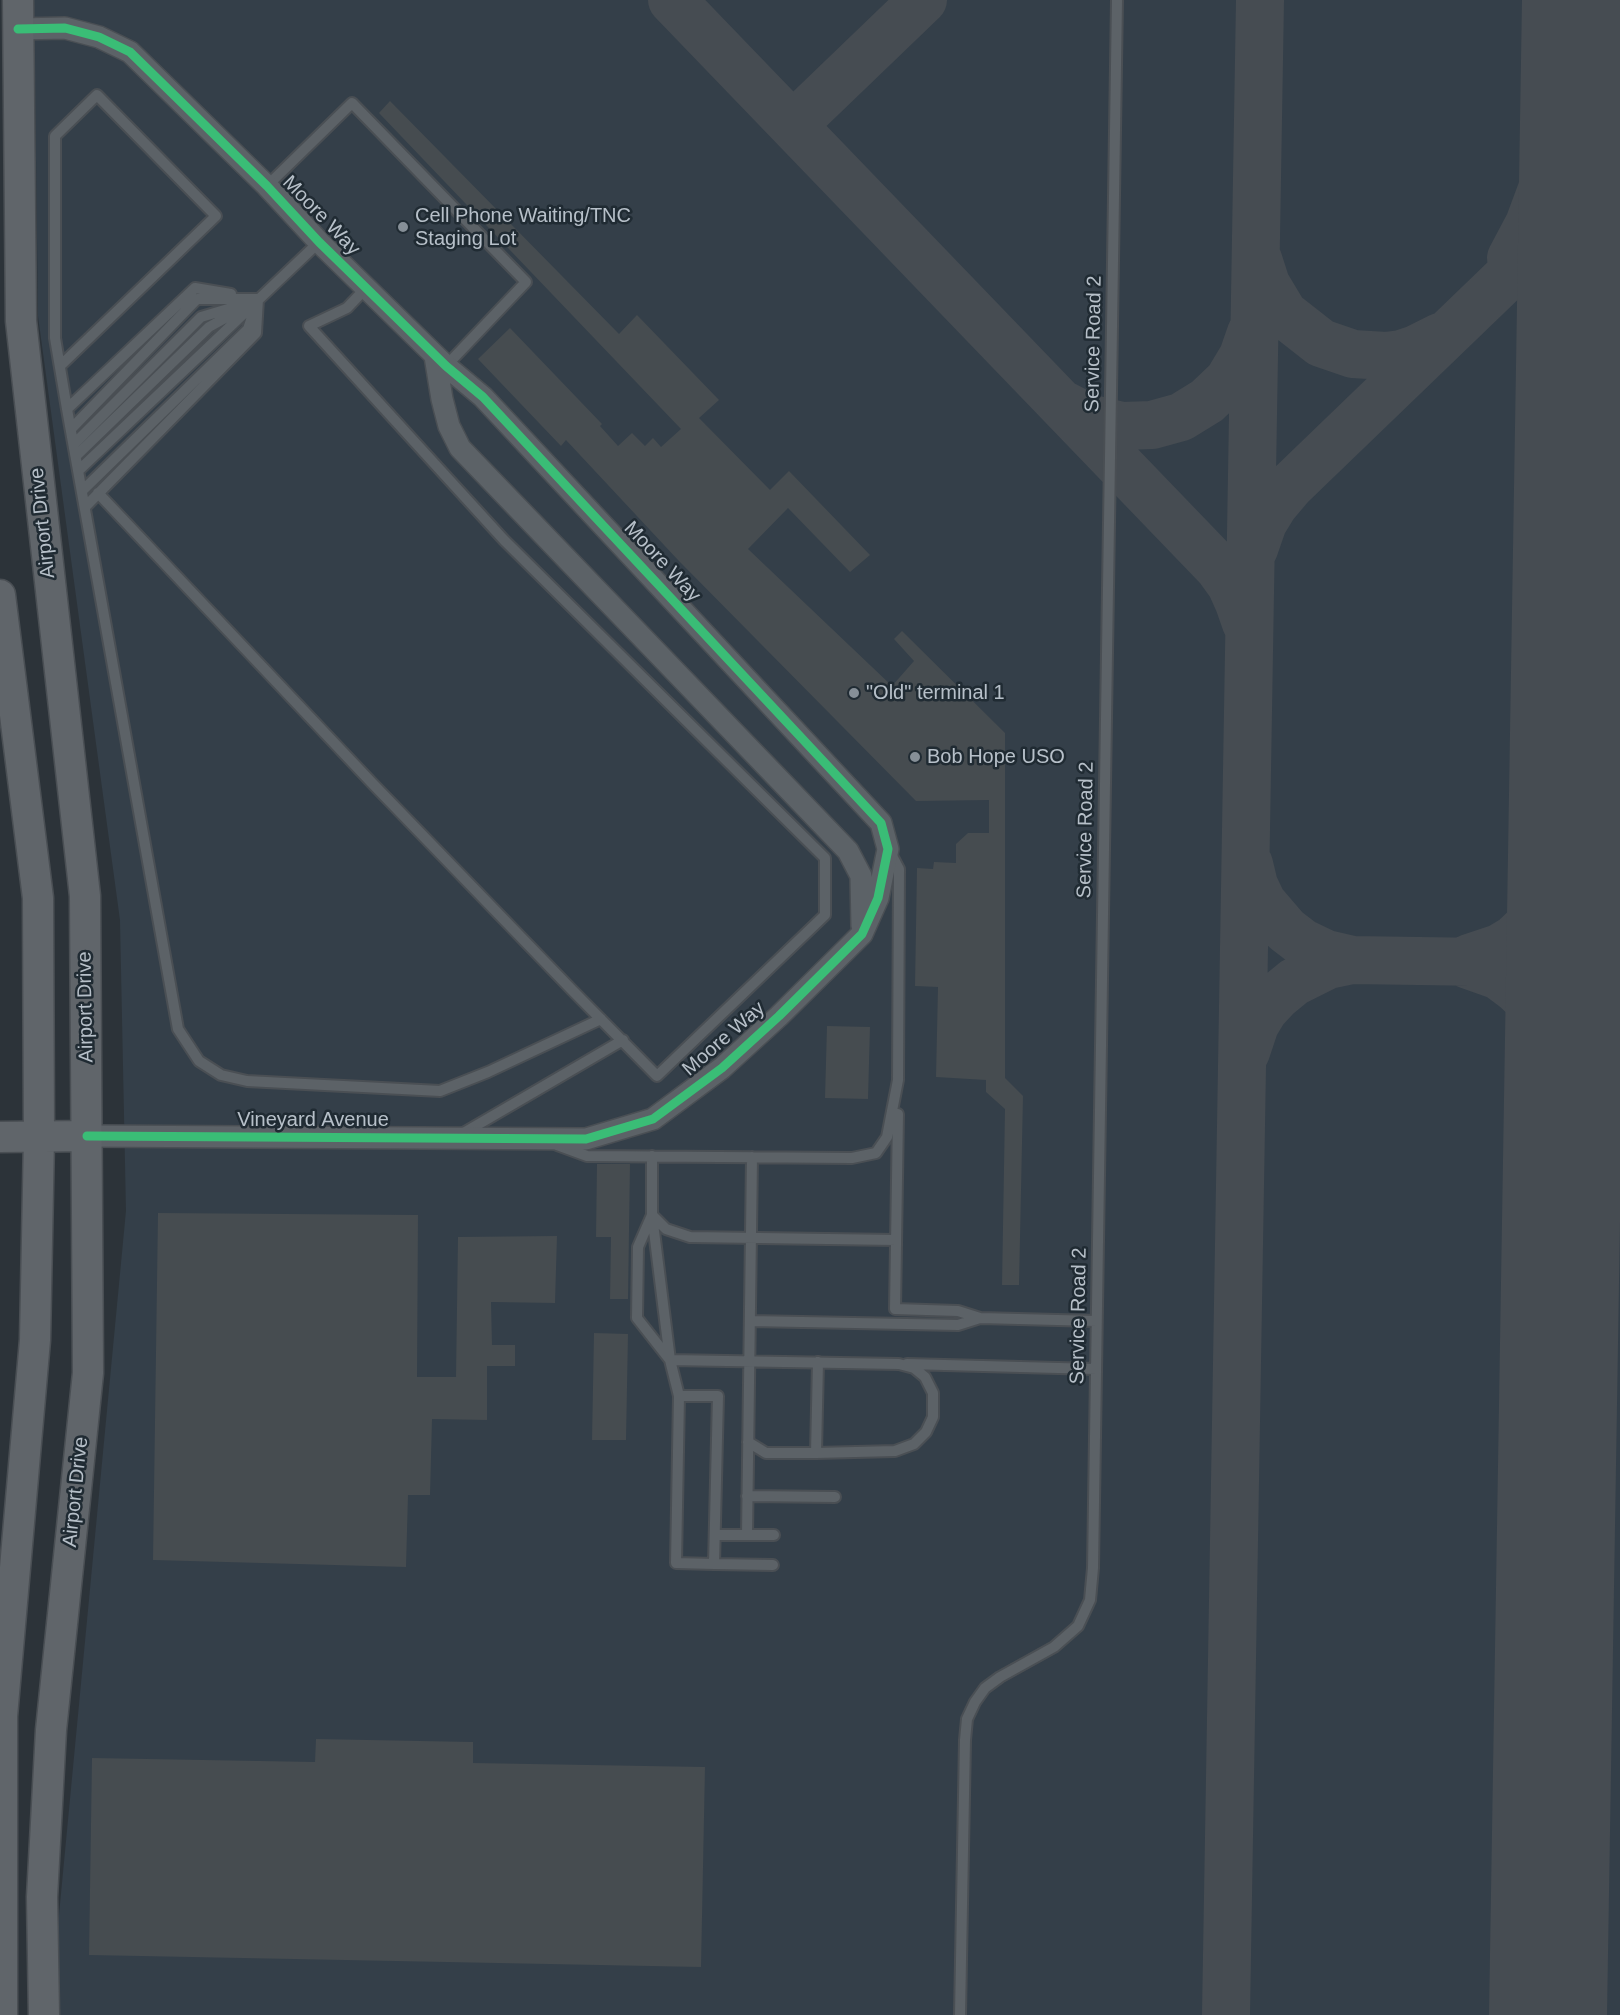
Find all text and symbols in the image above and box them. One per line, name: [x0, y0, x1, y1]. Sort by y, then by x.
street label: Moore Way: [277, 171, 365, 261]
place label: Cell Phone Waiting/TNC Staging Lot: [415, 204, 631, 251]
marker: Cell Phone Waiting/TNC Staging Lot: [396, 220, 410, 234]
street label: Service Road 2: [1081, 275, 1107, 413]
street label: Airport Drive: [25, 466, 61, 580]
street label: Moore Way: [619, 517, 705, 607]
place label: "Old" terminal 1: [866, 681, 1005, 705]
marker: "Old" terminal 1: [847, 686, 861, 700]
place label: Bob Hope USO: [927, 745, 1065, 769]
marker: Bob Hope USO: [908, 750, 922, 764]
street label: Service Road 2: [1073, 761, 1099, 899]
street label: Airport Drive: [73, 951, 99, 1063]
street label: Moore Way: [678, 997, 770, 1081]
street label: Vineyard Avenue: [237, 1108, 389, 1132]
street label: Service Road 2: [1066, 1247, 1092, 1385]
street label: Airport Drive: [58, 1435, 94, 1549]

